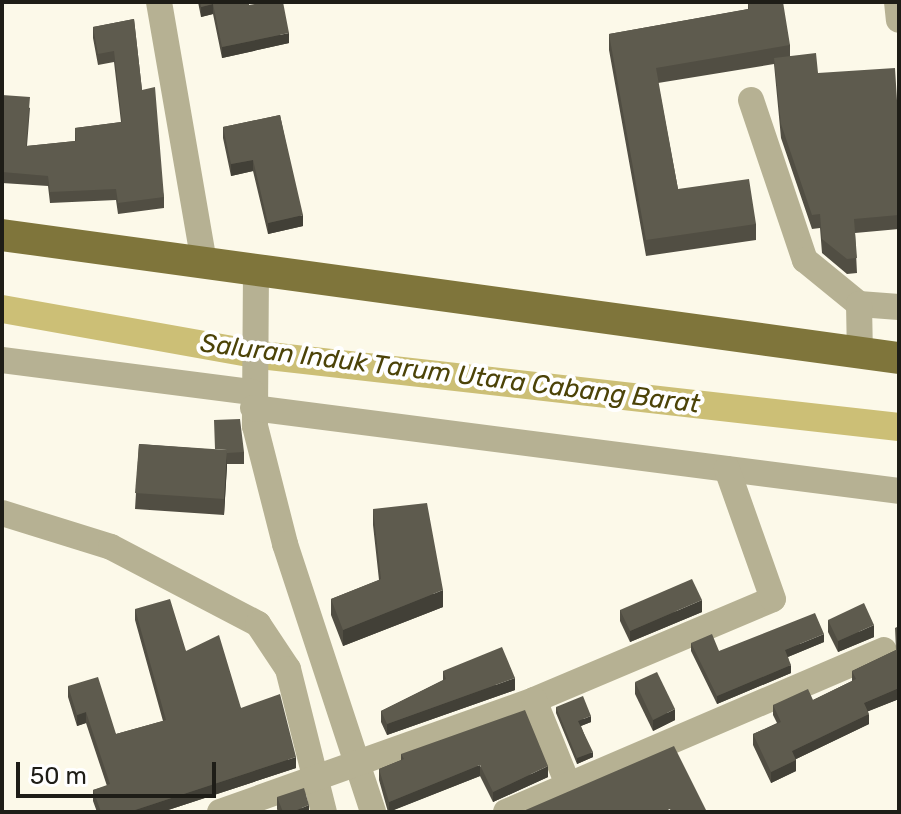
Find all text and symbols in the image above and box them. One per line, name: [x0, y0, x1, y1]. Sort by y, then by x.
water label: Saluran Induk Tarum Utara Cabang Barat: [198, 328, 702, 420]
scale bar: [20, 746, 220, 796]
text: 50 m: [30, 762, 87, 790]

